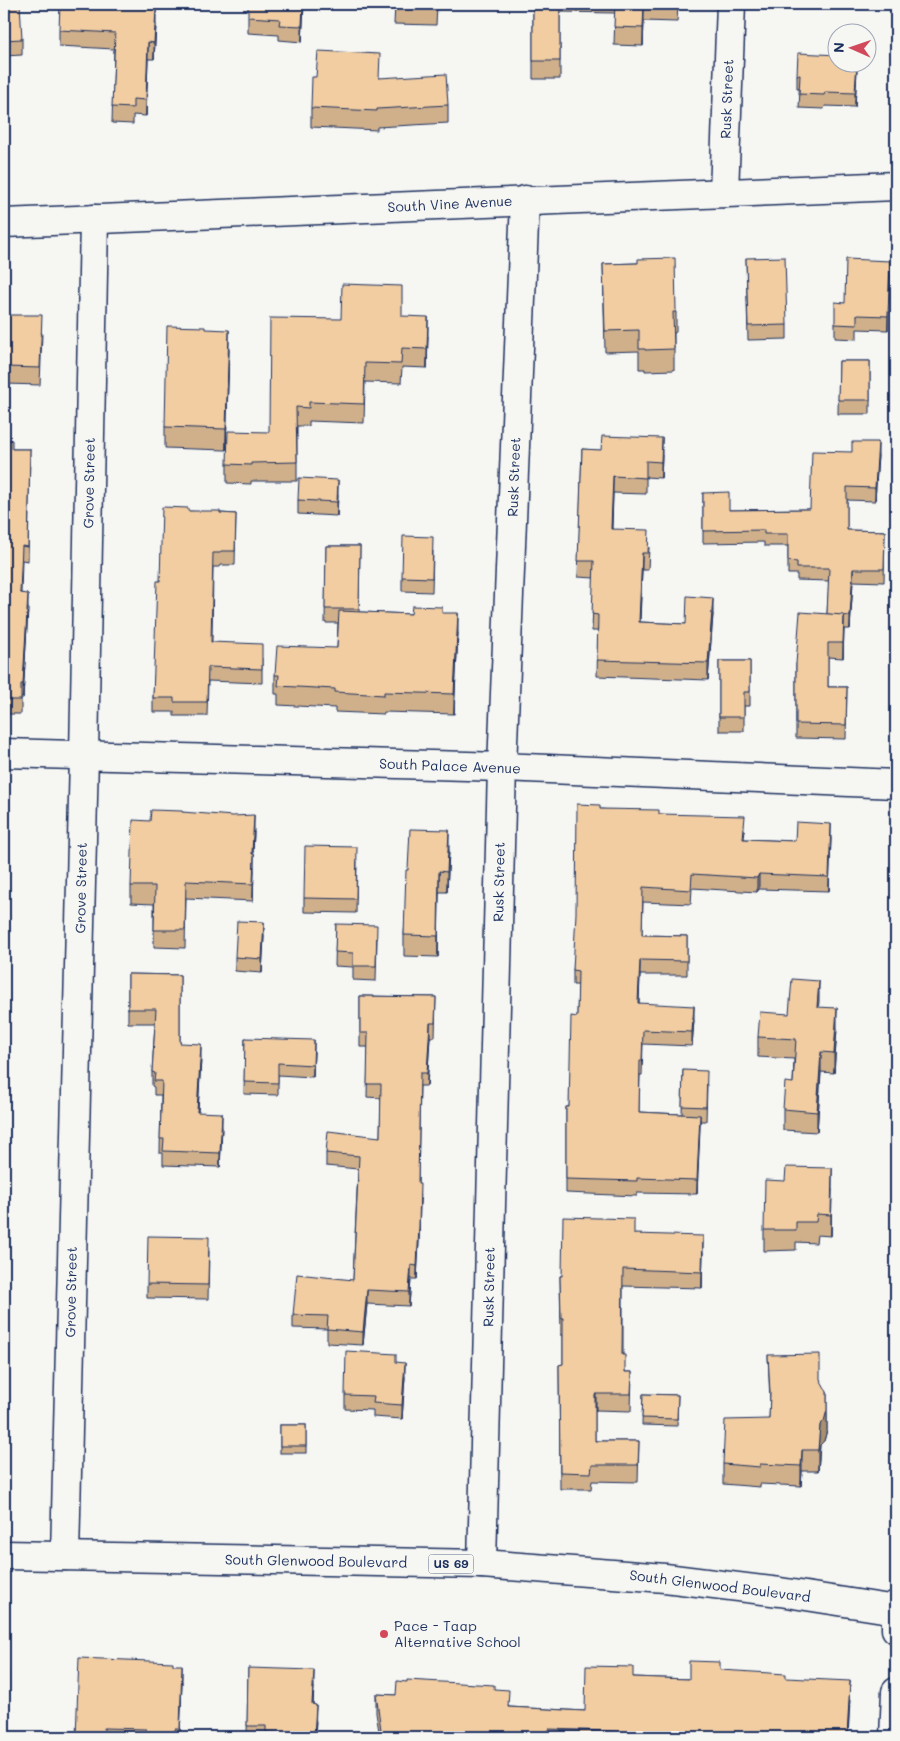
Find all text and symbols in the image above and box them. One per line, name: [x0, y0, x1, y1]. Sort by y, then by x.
north arrow: [828, 22, 878, 72]
text: N: [829, 42, 848, 53]
street label: Rusk Street: [716, 59, 737, 139]
street label: South Vine Avenue: [387, 191, 513, 216]
street label: Grove Street: [78, 437, 99, 529]
street label: Rusk Street: [503, 437, 524, 517]
street label: South Palace Avenue: [379, 754, 521, 777]
street label: Grove Street: [70, 842, 91, 934]
street label: Rusk Street: [488, 842, 509, 922]
street label: Grove Street: [60, 1246, 81, 1338]
street label: Rusk Street: [478, 1247, 499, 1327]
street label: South Glenwood Boulevard: [225, 1549, 407, 1572]
road number: US 69: [428, 1555, 474, 1574]
street label: South Glenwood Boulevard: [628, 1565, 812, 1606]
place label: Pace - Taap Alternative School: [394, 1616, 521, 1651]
marker: Pace - Taap Alternative School: [378, 1628, 390, 1640]

